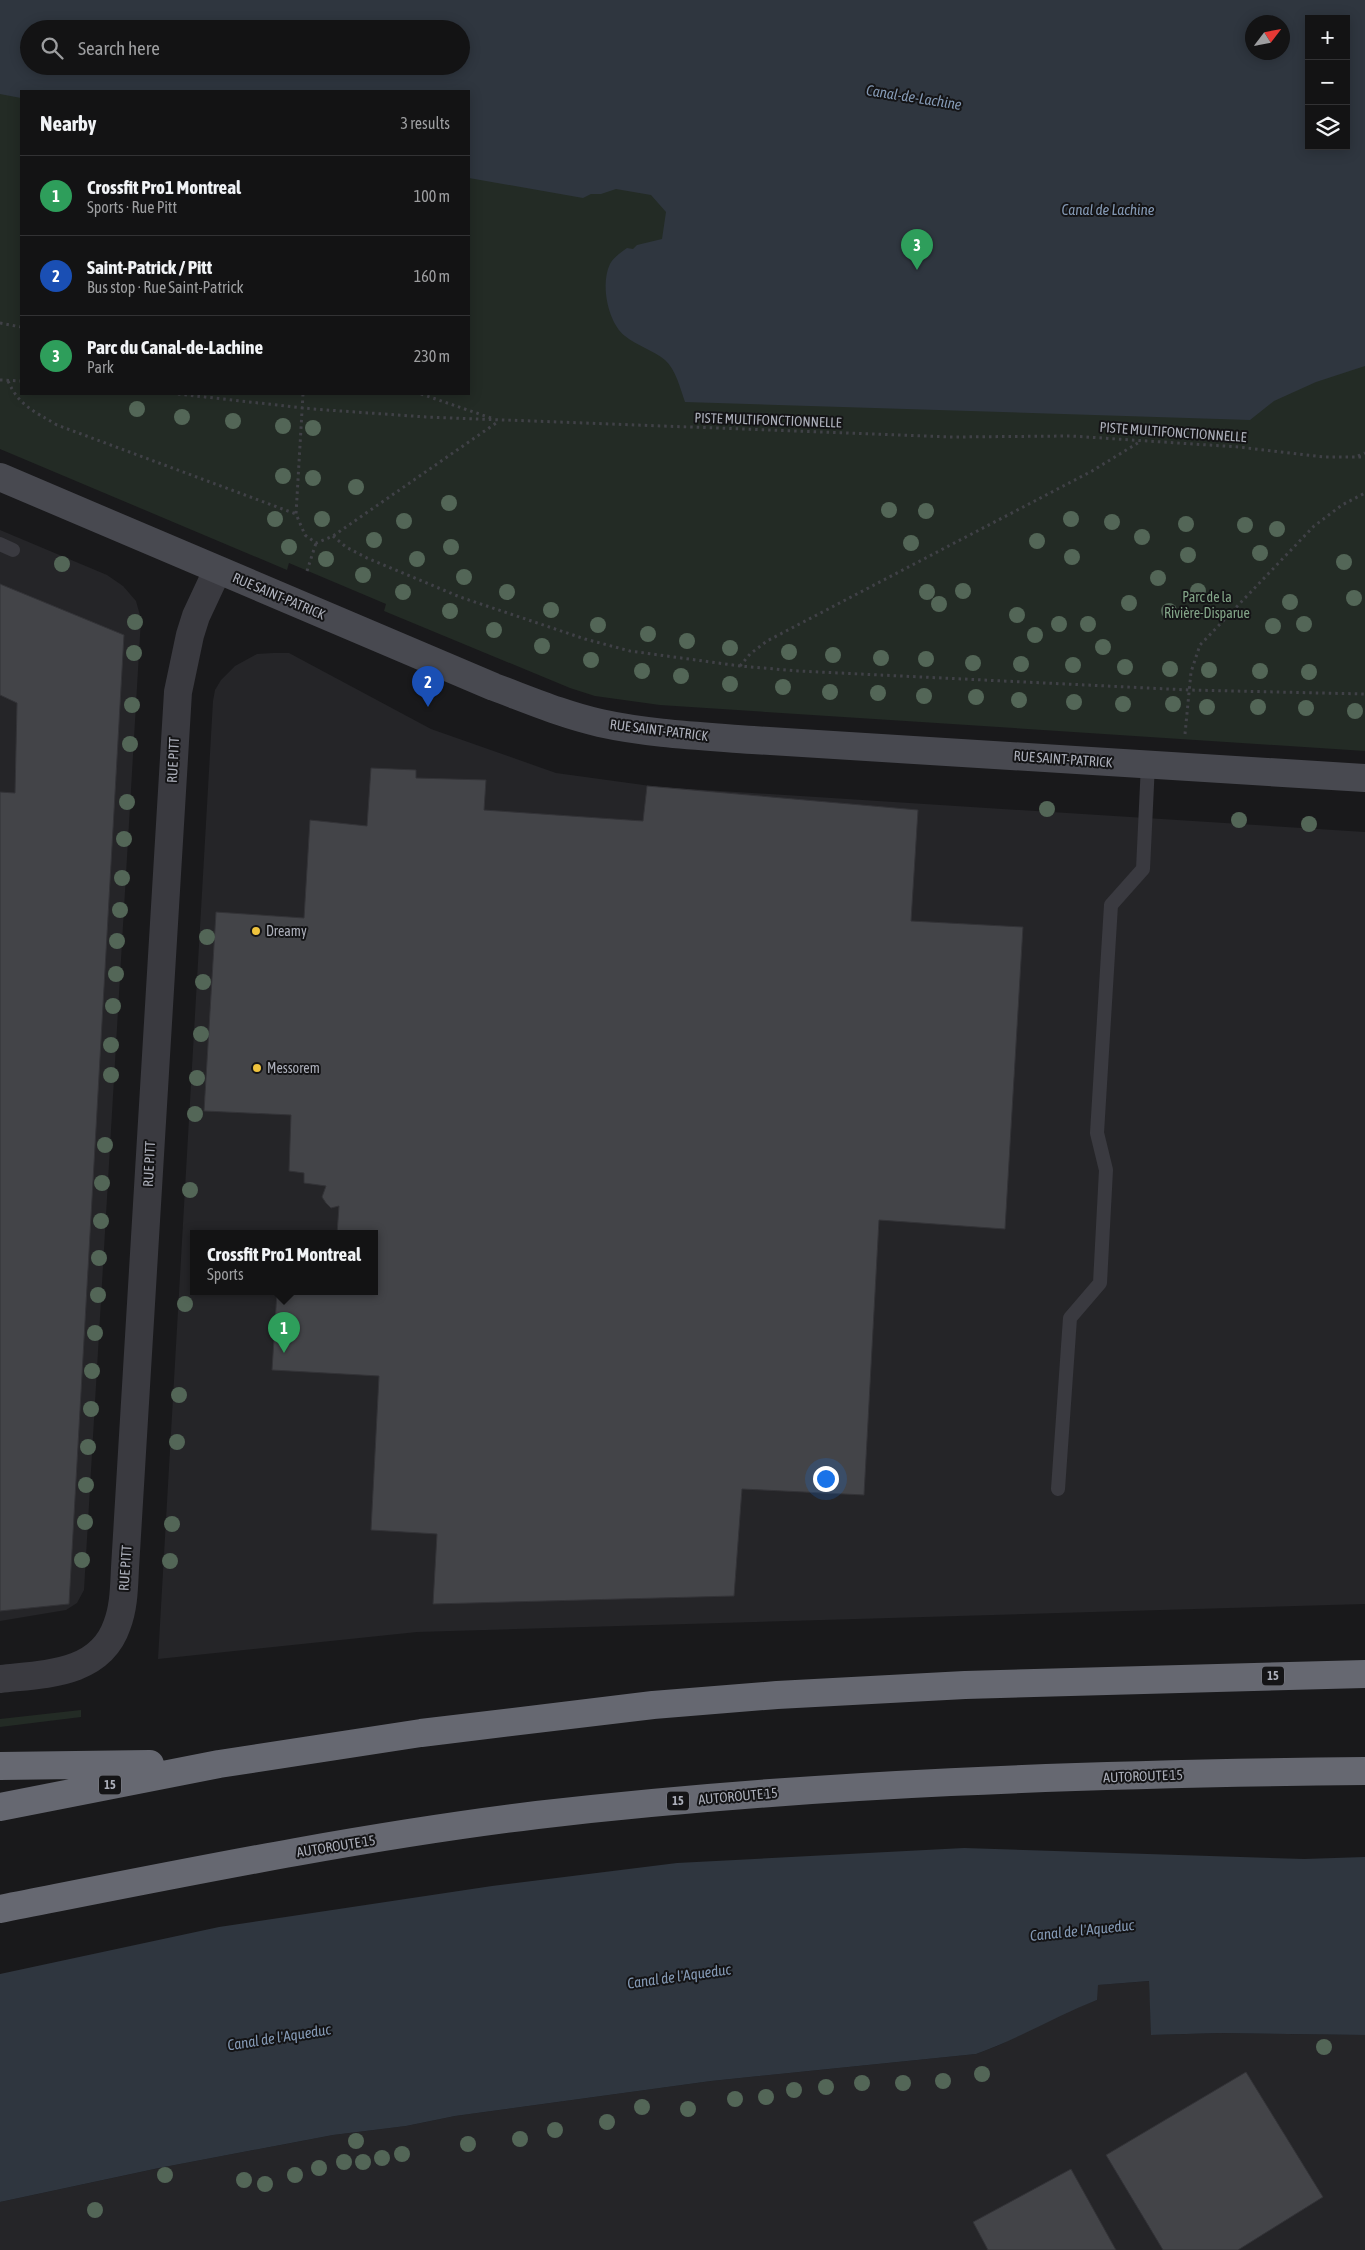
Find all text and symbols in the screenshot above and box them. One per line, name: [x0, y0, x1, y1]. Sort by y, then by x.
north arrow: [1245, 15, 1290, 60]
map controls: [1305, 15, 1350, 150]
button: +: [1305, 15, 1350, 60]
search box: [20, 20, 470, 75]
icon: search: [38, 34, 66, 62]
text: Search here: [78, 37, 160, 59]
button: −: [1305, 60, 1350, 105]
water label: Canal-de-Lachine: [865, 81, 963, 113]
button: layers: [1305, 105, 1350, 150]
text: Nearby: [40, 111, 96, 135]
text: 3 results: [400, 114, 450, 132]
text: Crossfit Pro1 Montreal: [87, 176, 241, 198]
text: 1: [52, 187, 60, 205]
text: 100 m: [414, 187, 450, 205]
text: Sports · Rue Pitt: [87, 198, 177, 216]
water label: Canal de Lachine: [1061, 201, 1155, 218]
pin: 3: [901, 229, 933, 270]
text: Saint-Patrick / Pitt: [87, 256, 212, 278]
text: 2: [52, 267, 60, 285]
text: 160 m: [414, 267, 450, 285]
text: Bus stop · Rue Saint-Patrick: [87, 278, 243, 296]
text: Parc du Canal-de-Lachine: [87, 336, 263, 358]
text: 3: [52, 347, 60, 365]
text: 230 m: [414, 347, 450, 365]
text: Park: [87, 358, 114, 376]
street label: PISTE MULTIFONCTIONNELLE: [694, 409, 842, 431]
street label: PISTE MULTIFONCTIONNELLE: [1099, 419, 1247, 445]
street label: RUE SAINT-PATRICK: [230, 569, 328, 623]
park label: Parc de la Rivière-Disparue: [1164, 589, 1250, 621]
pin: 2: [412, 666, 444, 707]
street label: RUE SAINT-PATRICK: [609, 716, 709, 744]
street label: RUE PITT: [164, 737, 182, 783]
street label: RUE SAINT-PATRICK: [1013, 748, 1113, 770]
place label: Dreamy: [266, 923, 307, 939]
marker: Dreamy: [250, 925, 262, 937]
place label: Messorem: [267, 1060, 320, 1076]
marker: Messorem: [251, 1062, 263, 1074]
street label: RUE PITT: [140, 1141, 158, 1187]
popup: [190, 1230, 378, 1295]
text: Crossfit Pro1 Montreal: [207, 1243, 361, 1265]
text: Sports: [207, 1265, 244, 1283]
pin: 1: [268, 1312, 300, 1353]
your location: [813, 1466, 839, 1492]
street label: RUE PITT: [115, 1545, 135, 1591]
road number: 15: [1262, 1666, 1284, 1685]
street label: AUTOROUTE 15: [1103, 1767, 1183, 1785]
road number: 15: [99, 1776, 121, 1794]
street label: AUTOROUTE 15: [698, 1785, 778, 1807]
road number: 15: [667, 1792, 689, 1810]
street label: AUTOROUTE 15: [295, 1832, 377, 1860]
water label: Canal de l'Aqueduc: [1029, 1916, 1135, 1944]
water label: Canal de l'Aqueduc: [626, 1960, 732, 1992]
water label: Canal de l'Aqueduc: [226, 2020, 332, 2054]

